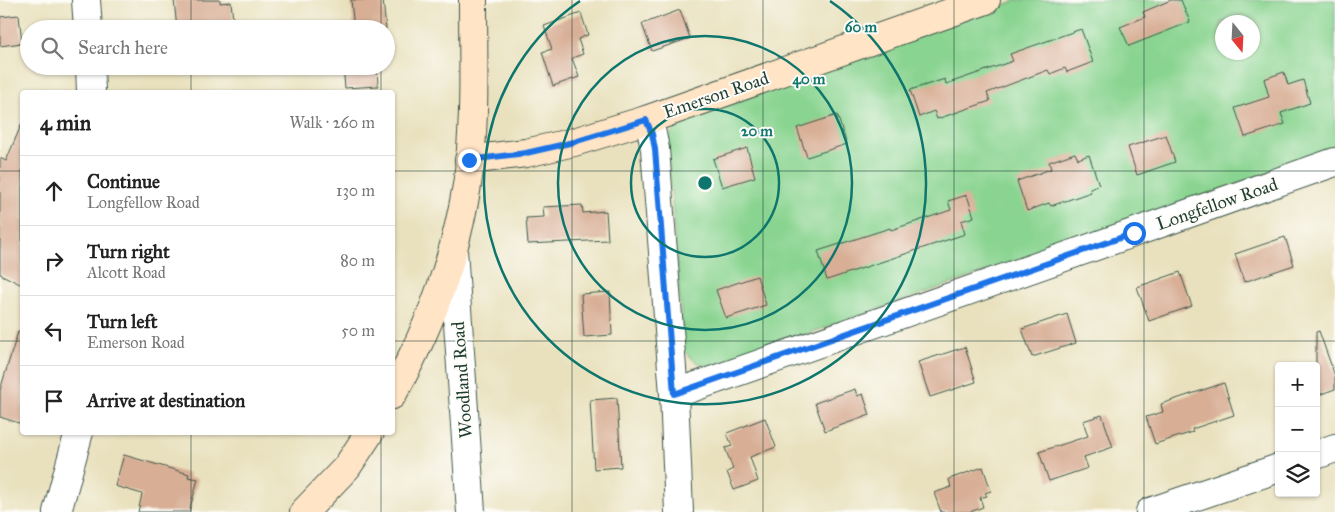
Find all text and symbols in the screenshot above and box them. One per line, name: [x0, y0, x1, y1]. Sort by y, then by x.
north arrow: [1215, 15, 1260, 60]
text: 60 m: [845, 18, 878, 36]
search box: [20, 20, 395, 75]
icon: search: [38, 34, 66, 62]
text: Search here: [78, 36, 168, 59]
street label: Emerson Road: [660, 67, 772, 123]
text: 40 m: [793, 70, 826, 89]
text: 4 min: [40, 110, 91, 136]
text: Walk · 260 m: [289, 113, 375, 132]
text: 20 m: [741, 122, 773, 140]
route end: [458, 149, 481, 172]
text: Continue: [87, 170, 160, 193]
street label: Longfellow Road: [1153, 173, 1281, 236]
centre of rings: [696, 174, 714, 192]
icon: ahead: [40, 177, 68, 205]
text: 130 m: [336, 181, 375, 200]
text: Longfellow Road: [87, 193, 200, 212]
route start: [1123, 222, 1146, 245]
text: Turn right: [87, 240, 170, 263]
icon: right: [40, 247, 68, 275]
text: 80 m: [340, 251, 375, 270]
text: Alcott Road: [87, 263, 166, 282]
text: Turn left: [87, 310, 157, 333]
icon: left: [40, 317, 68, 345]
text: 50 m: [341, 321, 375, 340]
street label: Woodland Road: [447, 321, 477, 439]
text: Emerson Road: [87, 333, 185, 352]
map controls: [1275, 362, 1320, 497]
button: +: [1275, 362, 1320, 407]
icon: arrive: [40, 387, 68, 415]
text: Arrive at destination: [87, 389, 245, 412]
button: −: [1275, 407, 1320, 452]
button: layers: [1275, 452, 1320, 497]

